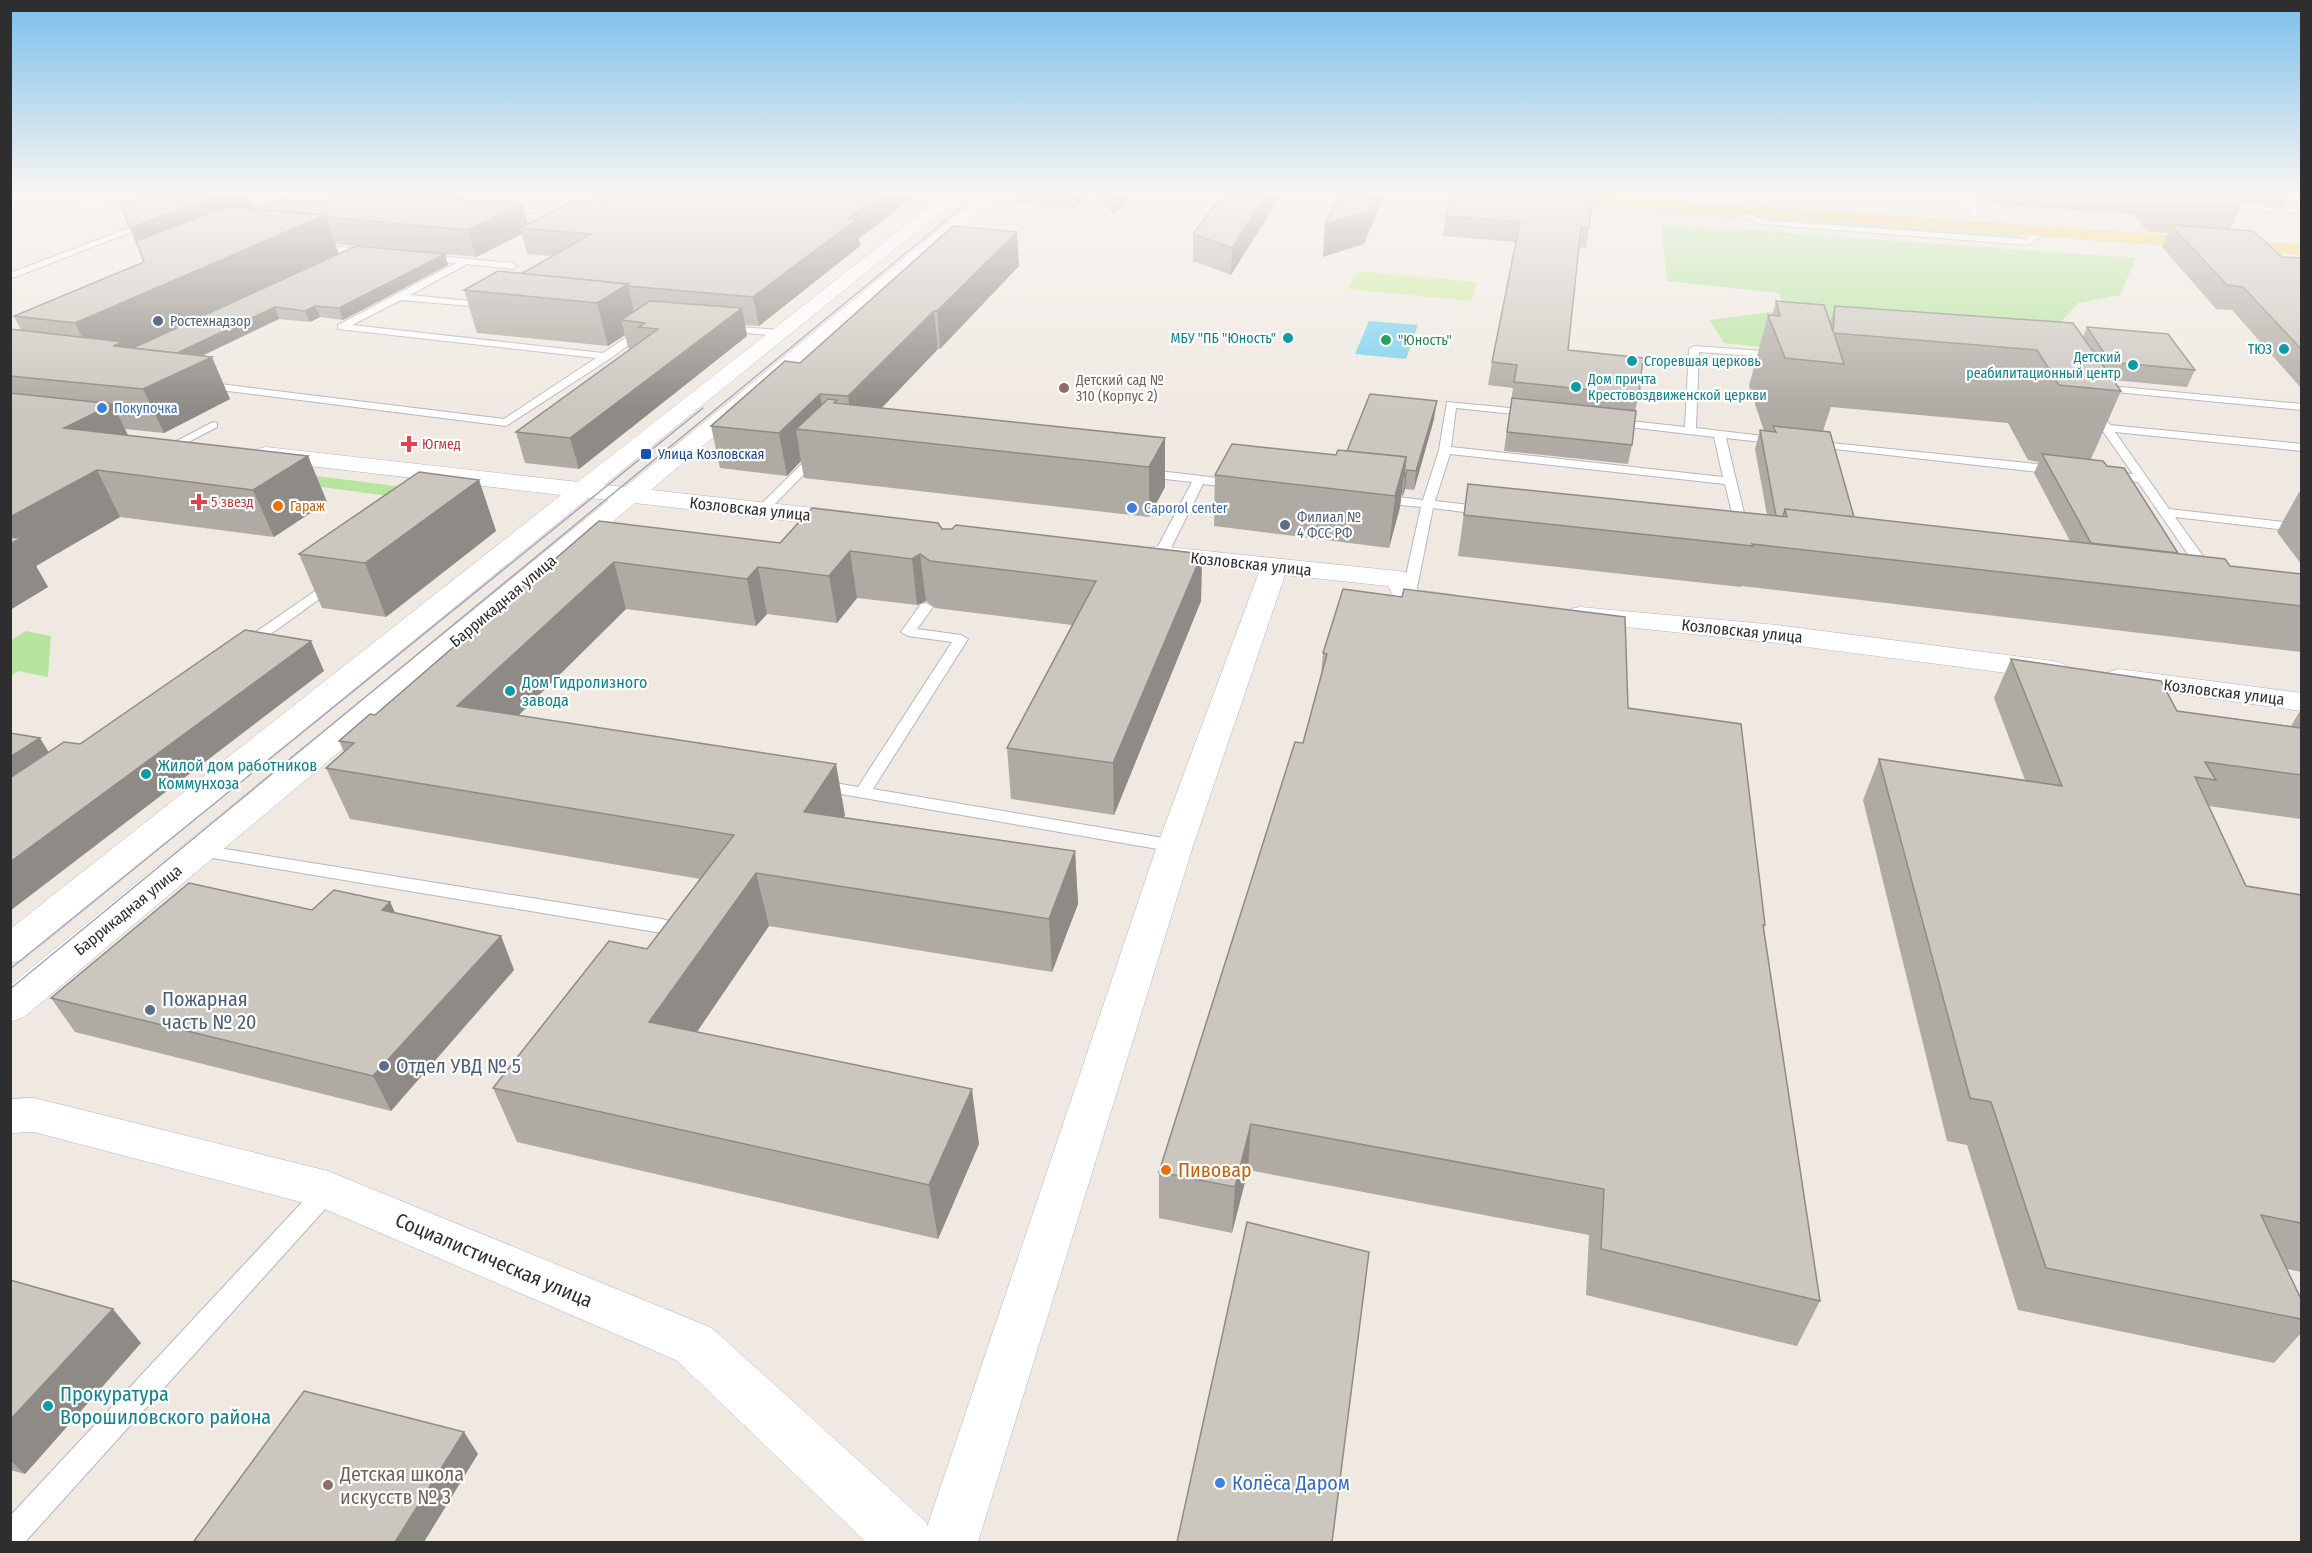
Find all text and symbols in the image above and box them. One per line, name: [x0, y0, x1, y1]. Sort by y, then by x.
place label: Ростехнадзор: [170, 313, 251, 330]
marker: Ростехнадзор: [151, 314, 165, 328]
place label: МБУ "ПБ "Юность": [1171, 330, 1276, 347]
marker: МБУ "ПБ "Юность": [1281, 331, 1295, 345]
place label: "Юность": [1398, 332, 1452, 349]
marker: "Юность": [1379, 333, 1393, 347]
place label: ТЮЗ: [2248, 341, 2272, 358]
marker: ТЮЗ: [2277, 342, 2291, 356]
place label: Детский реабилитационный центр: [1966, 349, 2121, 382]
place label: Сгоревшая церковь: [1644, 353, 1761, 370]
marker: Сгоревшая церковь: [1625, 354, 1639, 368]
marker: Детский реабилитационный центр: [2126, 358, 2140, 372]
place label: Дом причта Крестовоздвиженской церкви: [1587, 371, 1767, 404]
place label: Детский сад № 310 (Корпус 2): [1075, 372, 1164, 405]
marker: Дом причта Крестовоздвиженской церкви: [1569, 380, 1583, 394]
marker: Детский сад № 310 (Корпус 2): [1057, 381, 1071, 395]
place label: Покупочка: [114, 400, 178, 417]
marker: Покупочка: [95, 401, 109, 415]
marker: Югмед: [400, 435, 418, 453]
place label: Югмед: [422, 436, 461, 453]
place label: Улица Козловская: [657, 446, 764, 463]
marker: Улица Козловская: [639, 447, 653, 461]
street label: Козловская улица: [689, 493, 812, 525]
place label: 5 звезд: [211, 494, 254, 511]
marker: 5 звезд: [192, 495, 206, 509]
place label: Гараж: [290, 498, 325, 515]
marker: Гараж: [271, 499, 285, 513]
place label: Caporol center: [1144, 500, 1228, 517]
marker: Caporol center: [1125, 501, 1139, 515]
place label: Филиал № 4 ФСС РФ: [1297, 509, 1361, 542]
marker: Филиал № 4 ФСС РФ: [1278, 518, 1292, 532]
street label: Козловская улица: [1190, 548, 1313, 580]
street label: Баррикадная улица: [446, 551, 560, 651]
street label: Козловская улица: [1681, 615, 1804, 647]
place label: Дом Гидролизного завода: [521, 673, 647, 710]
street label: Козловская улица: [2162, 675, 2286, 709]
marker: Дом Гидролизного завода: [503, 684, 517, 698]
place label: Жилой дом работников Коммунхоза: [158, 756, 317, 793]
marker: Жилой дом работников Коммунхоза: [139, 767, 153, 781]
street label: Баррикадная улица: [70, 861, 186, 959]
place label: Пожарная часть № 20: [162, 987, 256, 1034]
marker: Пожарная часть № 20: [143, 1003, 157, 1017]
place label: Отдел УВД № 5: [396, 1054, 521, 1078]
marker: Отдел УВД № 5: [377, 1059, 391, 1073]
place label: Пивовар: [1178, 1158, 1252, 1182]
marker: Пивовар: [1159, 1163, 1173, 1177]
street label: Социалистическая улица: [392, 1208, 596, 1312]
place label: Прокуратура Ворошиловского района: [60, 1382, 271, 1429]
marker: Прокуратура Ворошиловского района: [41, 1399, 55, 1413]
place label: Детская школа искусств № 3: [339, 1462, 464, 1509]
place label: Колёса Даром: [1232, 1471, 1350, 1495]
marker: Колёса Даром: [1213, 1476, 1227, 1490]
marker: Детская школа искусств № 3: [321, 1478, 335, 1492]

